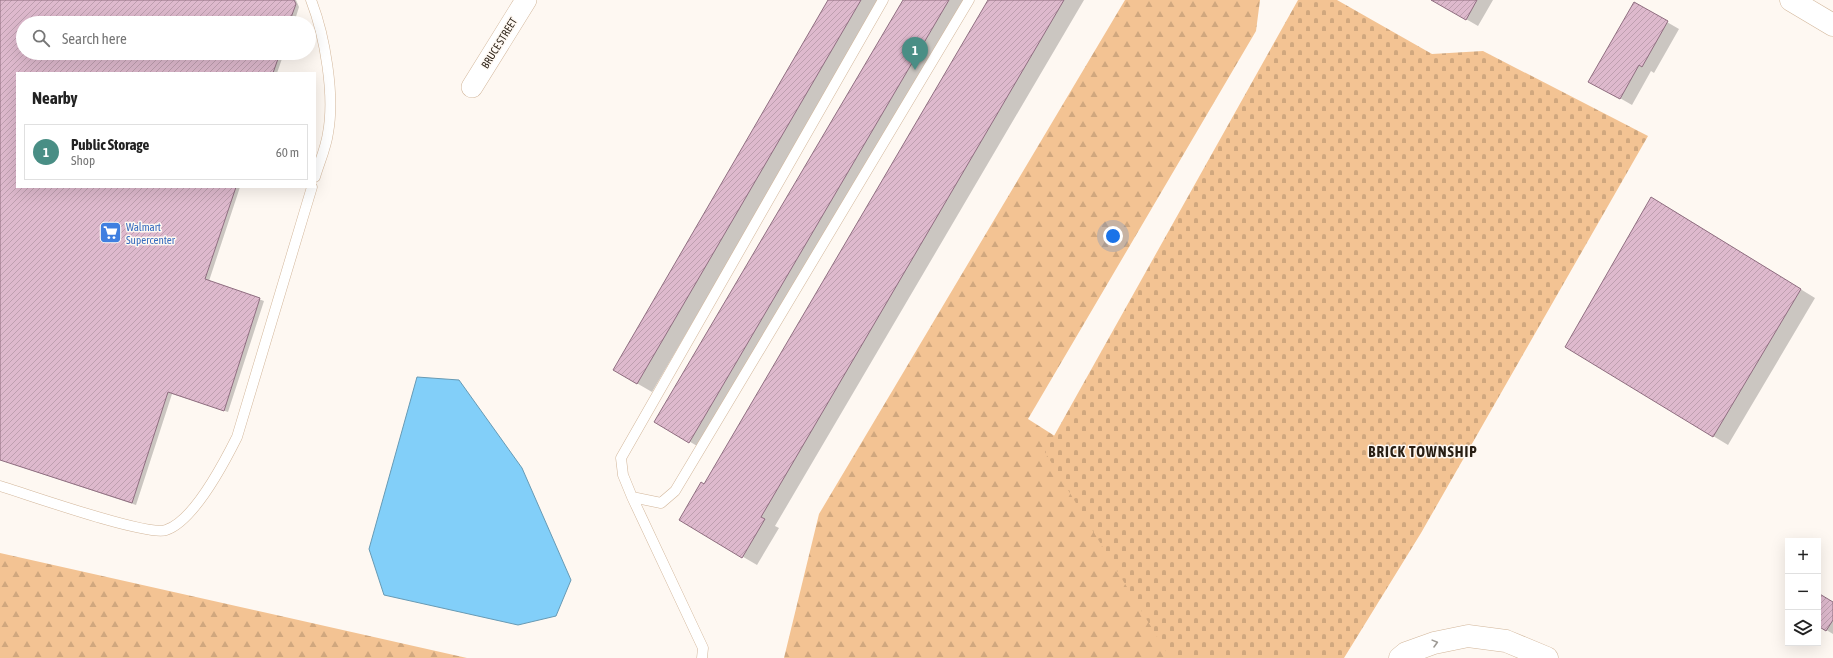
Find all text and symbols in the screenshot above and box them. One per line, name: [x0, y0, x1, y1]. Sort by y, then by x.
street label: BRUCE STREET: [479, 15, 519, 71]
search box: [16, 16, 316, 60]
icon: search: [30, 27, 52, 49]
text: Search here: [62, 30, 127, 47]
pin: 1: [902, 37, 928, 70]
text: Nearby: [32, 88, 78, 108]
text: Public Storage: [71, 136, 149, 153]
text: 1: [43, 145, 49, 160]
text: 60 m: [276, 145, 299, 160]
text: Shop: [71, 153, 95, 168]
supermarket icon: Walmart Supercenter: [97, 220, 123, 246]
place label: Walmart Supercenter: [126, 221, 176, 246]
your location: [1103, 226, 1123, 246]
district label: BRICK TOWNSHIP: [1368, 443, 1478, 460]
map controls: [1785, 538, 1821, 646]
button: +: [1785, 538, 1821, 574]
button: −: [1785, 574, 1821, 610]
button: layers: [1785, 610, 1821, 646]
one-way arrow: [1432, 639, 1439, 648]

